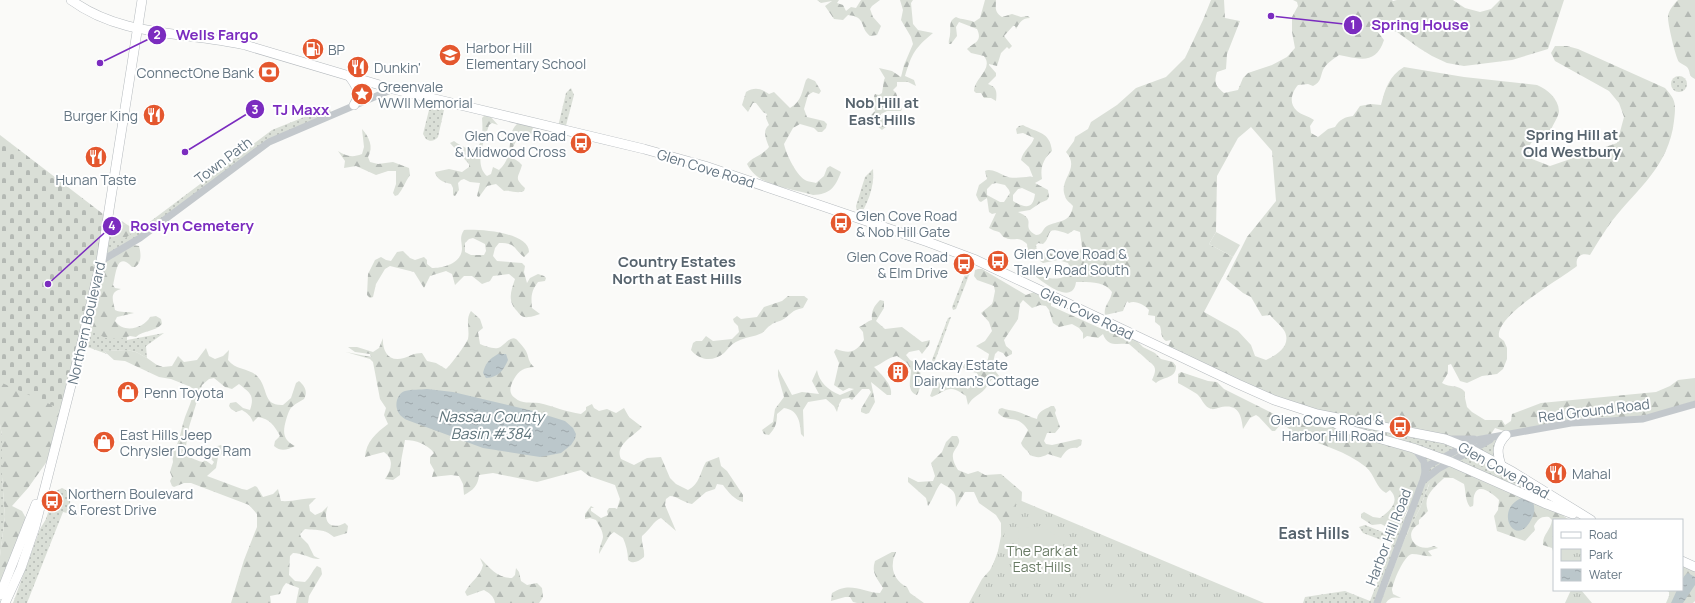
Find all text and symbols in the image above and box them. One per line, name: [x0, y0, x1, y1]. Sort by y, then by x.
callout: Spring House: [1343, 11, 1477, 38]
text: Spring House: [1371, 14, 1469, 35]
text: 1: [1350, 16, 1356, 33]
callout: Wells Fargo: [147, 22, 266, 49]
text: Wells Fargo: [176, 24, 258, 45]
text: 2: [153, 26, 161, 43]
fuel station icon: BP: [300, 36, 326, 62]
place label: Harbor Hill Elementary School: [466, 38, 586, 73]
place label: BP: [328, 40, 346, 59]
school or university icon: Harbor Hill Elementary School: [437, 42, 463, 68]
restaurant icon: Dunkin': [345, 54, 371, 80]
place label: Dunkin': [374, 58, 421, 77]
bank icon: ConnectOne Bank: [256, 59, 282, 85]
place label: ConnectOne Bank: [137, 63, 255, 82]
place label: Greenvale WWII Memorial: [378, 77, 473, 112]
place icon: Greenvale WWII Memorial: [349, 81, 375, 107]
district label: Nob Hill at East Hills: [845, 92, 919, 130]
callout: TJ Maxx: [245, 96, 337, 123]
text: TJ Maxx: [273, 99, 330, 120]
text: 3: [252, 101, 259, 118]
restaurant icon: Burger King: [141, 102, 167, 128]
place label: Burger King: [64, 106, 138, 125]
district label: Spring Hill at Old Westbury: [1523, 124, 1622, 162]
place label: Glen Cove Road & Midwood Cross: [455, 126, 566, 161]
bus stop icon: Glen Cove Road & Midwood Cross: [568, 130, 594, 156]
street label: Town Path: [191, 132, 255, 188]
restaurant icon: Hunan Taste: [83, 144, 109, 170]
street label: Glen Cove Road: [655, 144, 757, 192]
place label: Hunan Taste: [55, 170, 137, 189]
place label: Glen Cove Road & Nob Hill Gate: [856, 206, 957, 241]
bus stop icon: Glen Cove Road & Nob Hill Gate: [828, 210, 854, 236]
callout: Roslyn Cemetery: [102, 212, 262, 239]
text: Roslyn Cemetery: [130, 215, 254, 236]
text: 4: [108, 217, 116, 234]
place label: Glen Cove Road & Talley Road South: [1014, 244, 1129, 279]
place label: Glen Cove Road & Elm Drive: [847, 247, 948, 282]
bus stop icon: Glen Cove Road & Talley Road South: [985, 248, 1011, 274]
district label: Country Estates North at East Hills: [612, 251, 742, 289]
bus stop icon: Glen Cove Road & Elm Drive: [951, 251, 977, 277]
street label: Northern Boulevard: [63, 260, 109, 386]
street label: Glen Cove Road: [1037, 282, 1137, 344]
place label: Mackay Estate Dairyman's Cottage: [914, 355, 1039, 390]
building icon: Mackay Estate Dairyman's Cottage: [885, 359, 911, 385]
shop icon: Penn Toyota: [115, 379, 141, 405]
place label: Penn Toyota: [144, 383, 224, 402]
street label: Red Ground Road: [1537, 394, 1651, 426]
water label: Nassau County Basin #384: [438, 406, 546, 444]
place label: Glen Cove Road & Harbor Hill Road: [1271, 410, 1384, 445]
bus stop icon: Glen Cove Road & Harbor Hill Road: [1387, 414, 1413, 440]
place label: East Hills Jeep Chrysler Dodge Ram: [120, 425, 251, 460]
shop icon: East Hills Jeep Chrysler Dodge Ram: [91, 429, 117, 455]
street label: Glen Cove Road: [1455, 437, 1553, 503]
restaurant icon: Mahal: [1543, 460, 1569, 486]
place label: Mahal: [1572, 464, 1611, 483]
place label: Northern Boulevard & Forest Drive: [68, 484, 193, 519]
street label: Harbor Hill Road: [1361, 486, 1415, 588]
bus stop icon: Northern Boulevard & Forest Drive: [39, 488, 65, 514]
legend: [1553, 519, 1683, 591]
district label: East Hills: [1278, 522, 1350, 544]
text: Road: [1589, 526, 1617, 543]
park label: The Park at East Hills: [1006, 541, 1078, 576]
text: Park: [1589, 546, 1614, 563]
text: Water: [1589, 566, 1623, 583]

